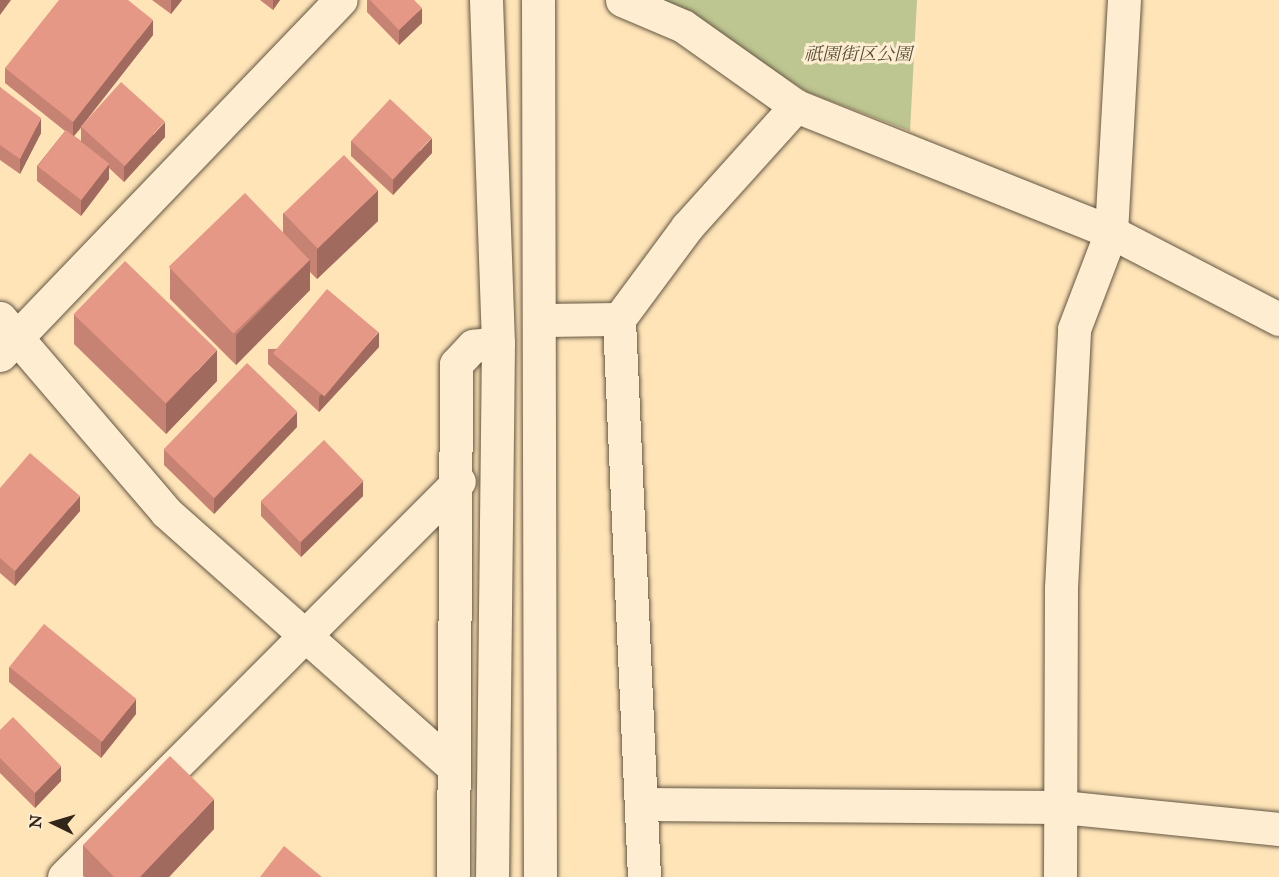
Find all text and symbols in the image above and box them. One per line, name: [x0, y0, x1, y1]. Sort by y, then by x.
park label: 祇園街区公園: [804, 43, 912, 65]
north arrow: [24, 793, 84, 853]
text: N: [26, 814, 46, 829]

